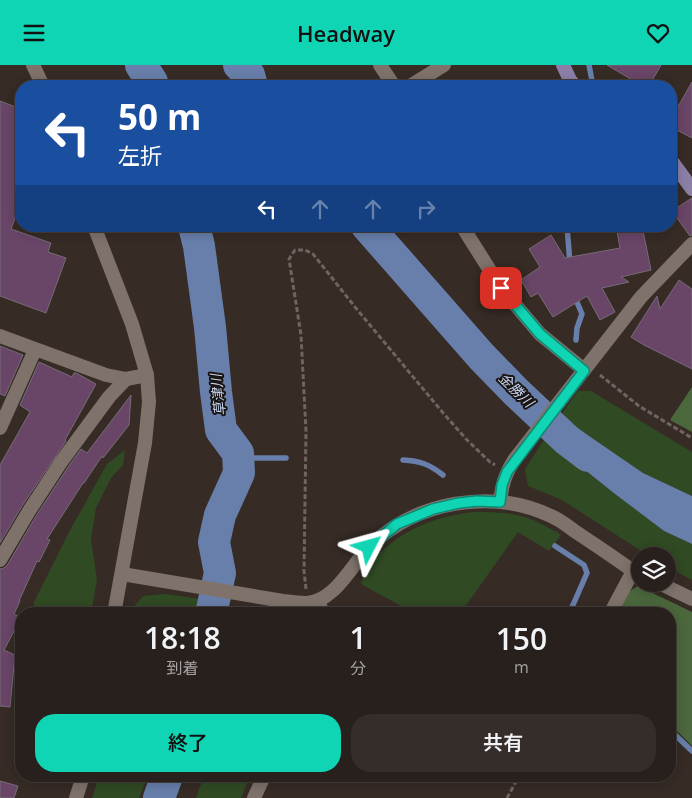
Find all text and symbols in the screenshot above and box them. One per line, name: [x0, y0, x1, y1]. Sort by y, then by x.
text: Headway: [297, 18, 395, 48]
icon: menu: [20, 19, 48, 47]
icon: heart: [644, 19, 672, 47]
text: 50 m: [118, 93, 201, 140]
icon: left: [35, 100, 100, 165]
text: 左折: [118, 140, 162, 170]
icon: left: [253, 195, 281, 223]
icon: ahead: [306, 195, 334, 223]
icon: ahead: [359, 195, 387, 223]
icon: right: [412, 195, 440, 223]
pin: [480, 267, 522, 309]
icon: arrive: [487, 274, 515, 302]
water label: 金勝川: [495, 368, 539, 412]
water label: 草津川: [206, 371, 229, 417]
position arrow: [342, 520, 394, 572]
map controls: [631, 547, 676, 592]
button: layers: [631, 547, 676, 592]
text: 18:18: [144, 617, 221, 658]
text: 1: [350, 617, 367, 658]
text: 150: [496, 618, 547, 659]
text: m: [514, 656, 529, 678]
text: 到着: [166, 657, 198, 679]
text: 分: [350, 657, 366, 679]
button: 終了: [35, 714, 341, 772]
button: 共有: [351, 714, 656, 772]

